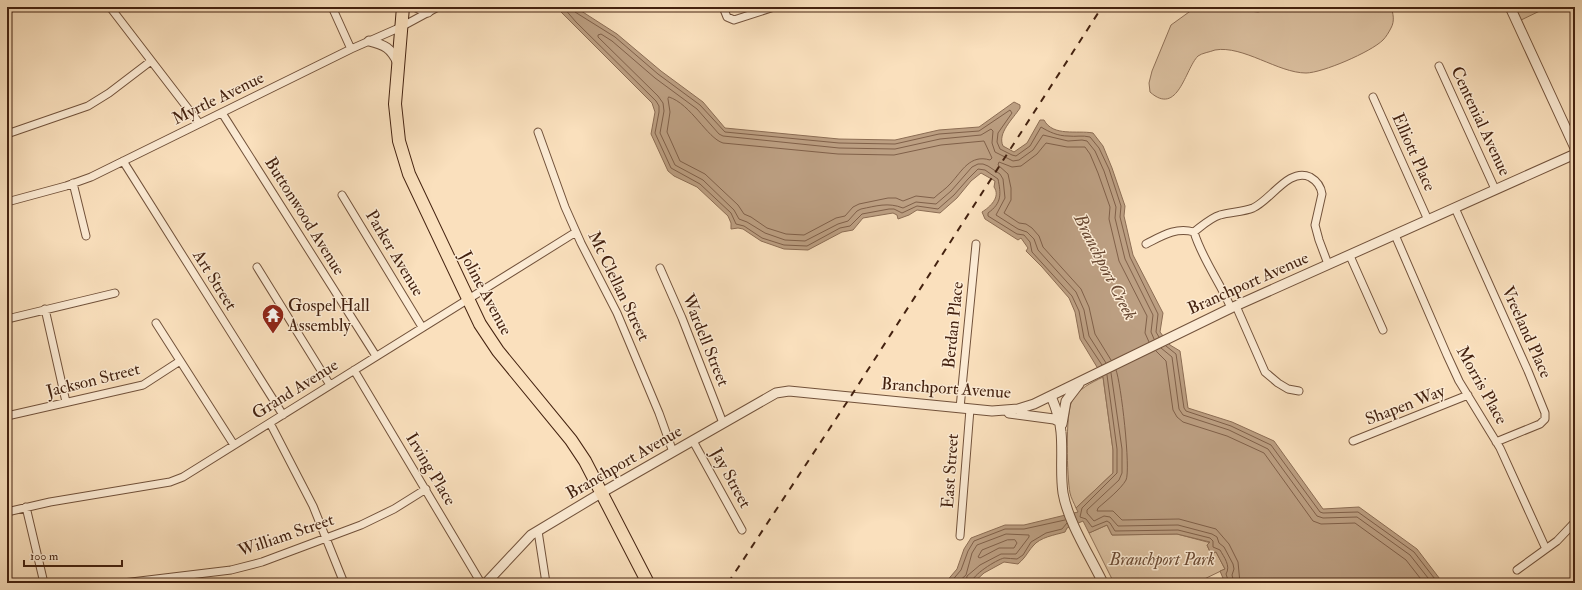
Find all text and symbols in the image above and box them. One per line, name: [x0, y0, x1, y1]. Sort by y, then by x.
street label: Centenial Avenue: [1446, 63, 1516, 179]
street label: Myrtle Avenue: [169, 67, 268, 130]
street label: Elliott Place: [1387, 110, 1441, 194]
street label: Buttonwood Avenue: [260, 153, 350, 279]
street label: Parker Avenue: [361, 206, 429, 300]
water label: Branchport Creek: [1068, 209, 1142, 324]
street label: Mc Clellan Street: [583, 228, 655, 345]
street label: Art Street: [188, 245, 242, 314]
street label: Joline Avenue: [454, 246, 517, 339]
street label: Branchport Avenue: [1184, 247, 1312, 320]
street label: Berdan Place: [938, 280, 968, 370]
street label: Vreeland Place: [1497, 283, 1557, 381]
street label: Wardell Street: [678, 290, 734, 390]
place label: Gospel Hall Assembly: [287, 295, 370, 337]
temple icon: Gospel Hall Assembly: [260, 302, 286, 335]
street label: Morris Place: [1452, 342, 1512, 428]
street label: Grand Avenue: [248, 354, 342, 424]
street label: Jackson Street: [43, 358, 143, 403]
street label: Branchport Avenue: [880, 373, 1012, 404]
street label: Shapen Way: [1362, 380, 1449, 431]
street label: Branchport Avenue: [562, 420, 686, 505]
street label: Irving Place: [401, 429, 461, 509]
street label: East Street: [937, 432, 963, 509]
street label: Jay Street: [705, 443, 756, 513]
street label: William Street: [234, 509, 337, 561]
scale bar: [24, 542, 122, 568]
text: 100 m: [30, 549, 59, 564]
park label: Branchport Park: [1108, 549, 1215, 570]

